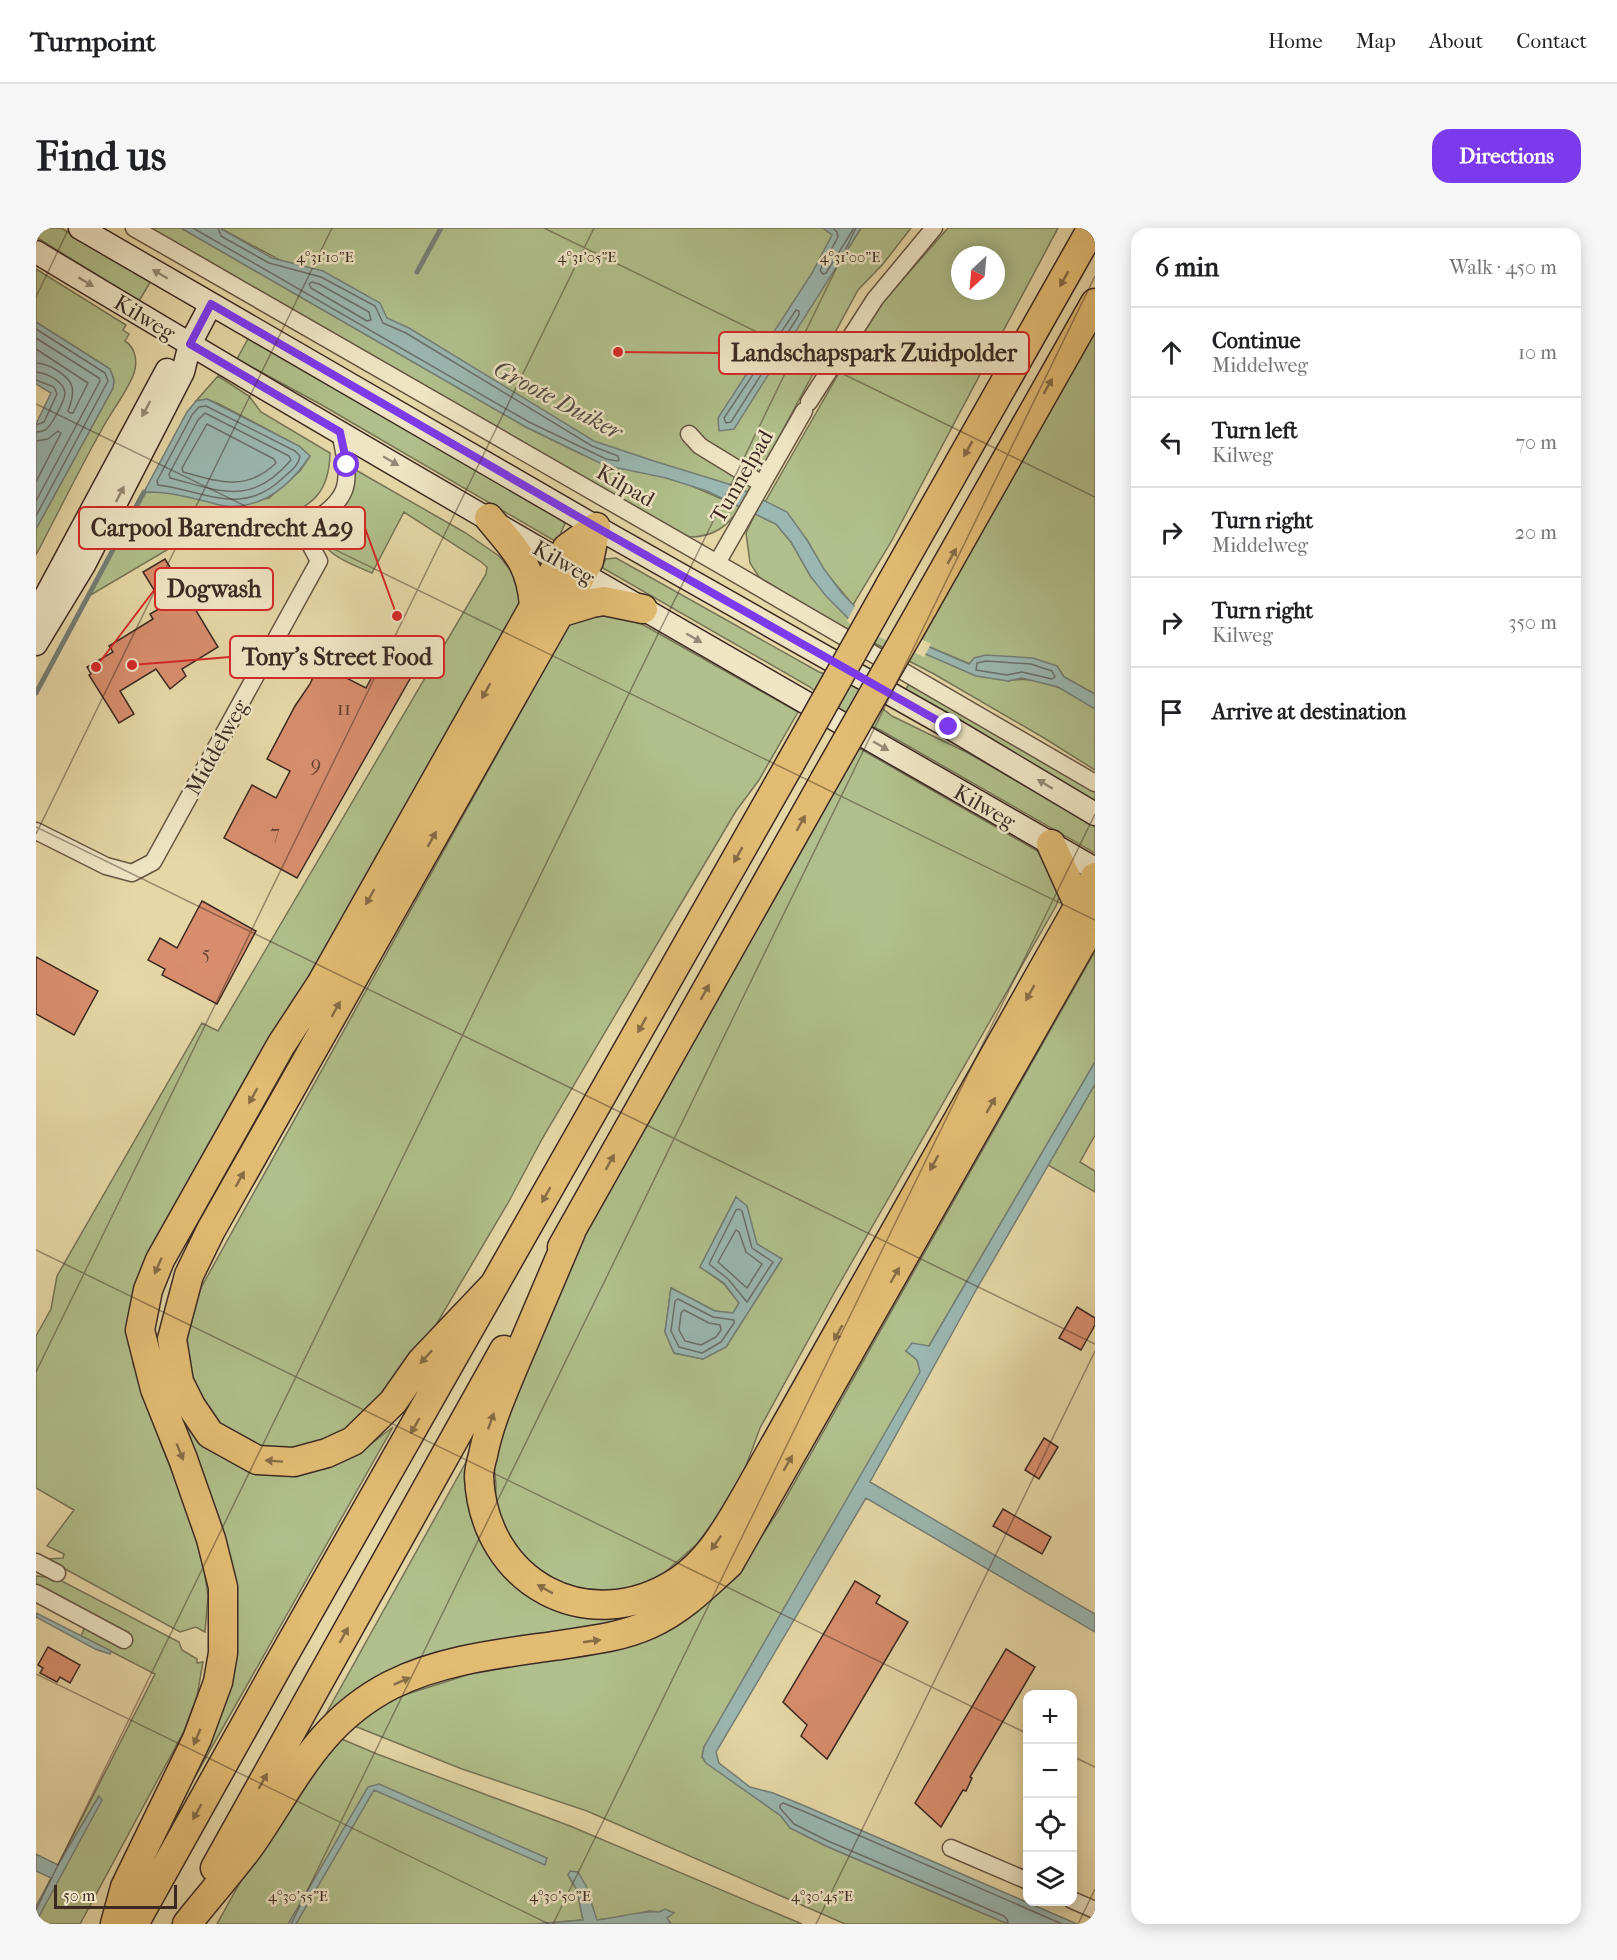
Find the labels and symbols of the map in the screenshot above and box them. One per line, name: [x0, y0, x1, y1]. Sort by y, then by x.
north arrow: [951, 246, 1005, 300]
text: 4°31'10"E: [296, 248, 354, 266]
text: 4°31'05"E: [558, 248, 616, 266]
text: 4°31'00"E: [820, 248, 880, 266]
one-way arrow: [152, 269, 168, 280]
one-way arrow: [1058, 271, 1069, 287]
one-way arrow: [78, 276, 94, 287]
street label: Kilweg: [109, 289, 180, 346]
callout: Landschapspark Zuidpolder: [719, 332, 1029, 374]
text: Landschapspark Zuidpolder: [731, 339, 1018, 367]
water label: Groote Duiker: [489, 354, 629, 447]
one-way arrow: [1043, 377, 1053, 394]
one-way arrow: [141, 400, 151, 418]
street label: Tunnelpad: [705, 424, 779, 528]
one-way arrow: [963, 441, 973, 458]
route start: [333, 451, 359, 477]
one-way arrow: [383, 456, 399, 467]
street label: Kilpad: [592, 459, 660, 513]
one-way arrow: [115, 486, 125, 503]
callout: Carpool Barendrecht A29: [79, 507, 365, 549]
text: Carpool Barendrecht A29: [91, 514, 353, 542]
street label: Kilweg: [528, 535, 599, 591]
one-way arrow: [947, 547, 957, 564]
callout: Dogwash: [155, 568, 273, 610]
text: Dogwash: [167, 575, 262, 603]
one-way arrow: [686, 633, 703, 643]
callout: Tony's Street Food: [230, 636, 444, 678]
text: Tony's Street Food: [241, 643, 433, 671]
one-way arrow: [481, 683, 491, 700]
street label: Middelweg: [180, 695, 254, 800]
house number: 11: [337, 697, 351, 720]
route end: [935, 713, 961, 739]
one-way arrow: [873, 741, 890, 751]
house number: 9: [311, 753, 321, 776]
street label: Kilweg: [949, 779, 1020, 835]
one-way arrow: [1036, 779, 1053, 789]
one-way arrow: [796, 814, 806, 831]
house number: 7: [270, 821, 280, 844]
one-way arrow: [426, 831, 436, 848]
one-way arrow: [733, 847, 743, 864]
one-way arrow: [364, 889, 375, 905]
house number: 5: [202, 942, 210, 965]
one-way arrow: [700, 984, 710, 1001]
one-way arrow: [1025, 985, 1035, 1002]
one-way arrow: [331, 1000, 341, 1017]
one-way arrow: [637, 1017, 647, 1034]
one-way arrow: [248, 1088, 258, 1105]
one-way arrow: [986, 1096, 996, 1113]
one-way arrow: [604, 1154, 615, 1170]
one-way arrow: [929, 1155, 939, 1172]
one-way arrow: [235, 1170, 245, 1187]
one-way arrow: [541, 1187, 551, 1204]
one-way arrow: [153, 1258, 163, 1276]
one-way arrow: [889, 1267, 900, 1283]
one-way arrow: [833, 1324, 843, 1341]
one-way arrow: [420, 1350, 434, 1364]
one-way arrow: [487, 1412, 497, 1430]
one-way arrow: [410, 1418, 420, 1435]
one-way arrow: [176, 1443, 185, 1461]
one-way arrow: [783, 1454, 793, 1471]
one-way arrow: [264, 1456, 283, 1466]
one-way arrow: [710, 1535, 722, 1551]
one-way arrow: [537, 1584, 553, 1595]
one-way arrow: [339, 1626, 349, 1643]
one-way arrow: [582, 1636, 601, 1645]
one-way arrow: [393, 1676, 410, 1685]
one-way arrow: [192, 1728, 201, 1746]
one-way arrow: [258, 1772, 268, 1789]
one-way arrow: [192, 1804, 202, 1821]
scale bar: [54, 1882, 177, 1910]
text: 4°30'55"E: [268, 1887, 328, 1905]
text: 4°30'50"E: [529, 1887, 591, 1905]
text: 4°30'45"E: [791, 1887, 853, 1905]

